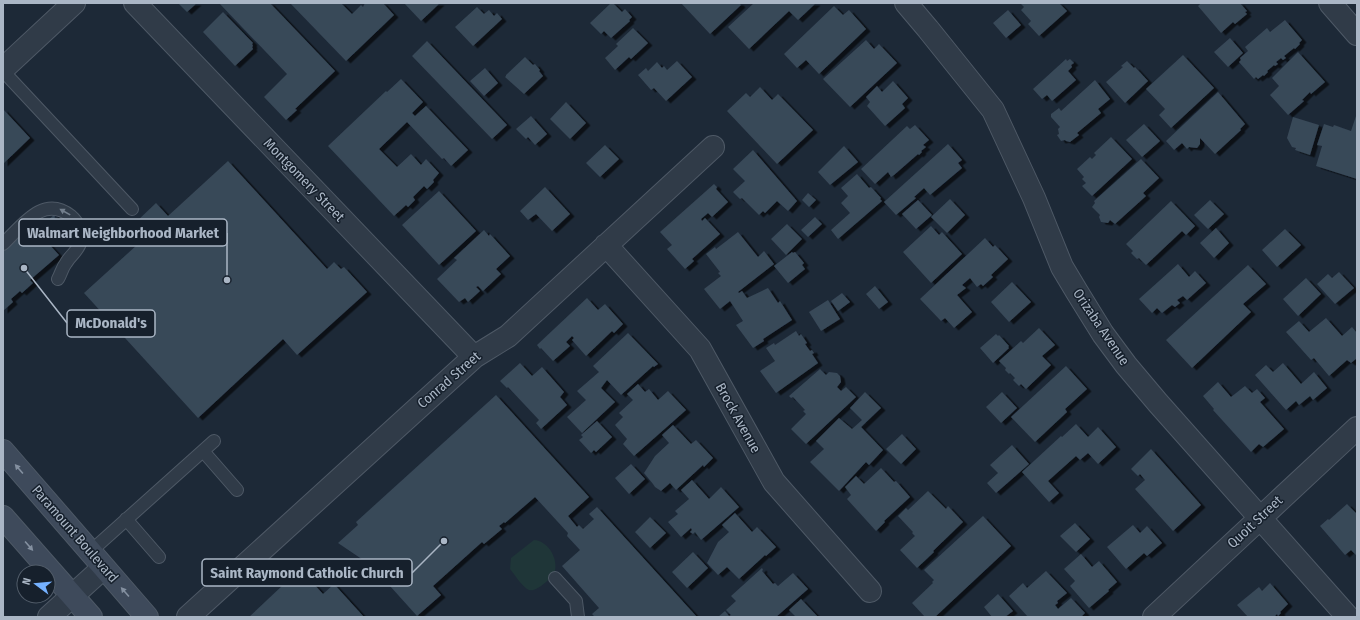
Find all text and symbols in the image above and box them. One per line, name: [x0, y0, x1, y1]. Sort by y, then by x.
street label: Montgomery Street: [260, 135, 348, 226]
one-way arrow: [59, 209, 71, 216]
callout: Walmart Neighborhood Market: [19, 219, 227, 246]
text: Walmart Neighborhood Market: [27, 224, 220, 242]
street label: Orizaba Avenue: [1069, 285, 1133, 369]
callout: McDonald's: [67, 310, 155, 337]
text: McDonald's: [75, 314, 147, 332]
street label: Conrad Street: [414, 348, 484, 412]
street label: Brock Avenue: [712, 380, 764, 456]
one-way arrow: [14, 464, 23, 475]
street label: Paramount Boulevard: [28, 482, 122, 586]
street label: Quoit Street: [1224, 492, 1286, 552]
one-way arrow: [24, 541, 33, 551]
callout: Saint Raymond Catholic Church: [202, 559, 412, 586]
north arrow: [16, 564, 56, 604]
text: Saint Raymond Catholic Church: [210, 564, 404, 582]
text: N: [20, 576, 34, 586]
one-way arrow: [121, 588, 130, 597]

